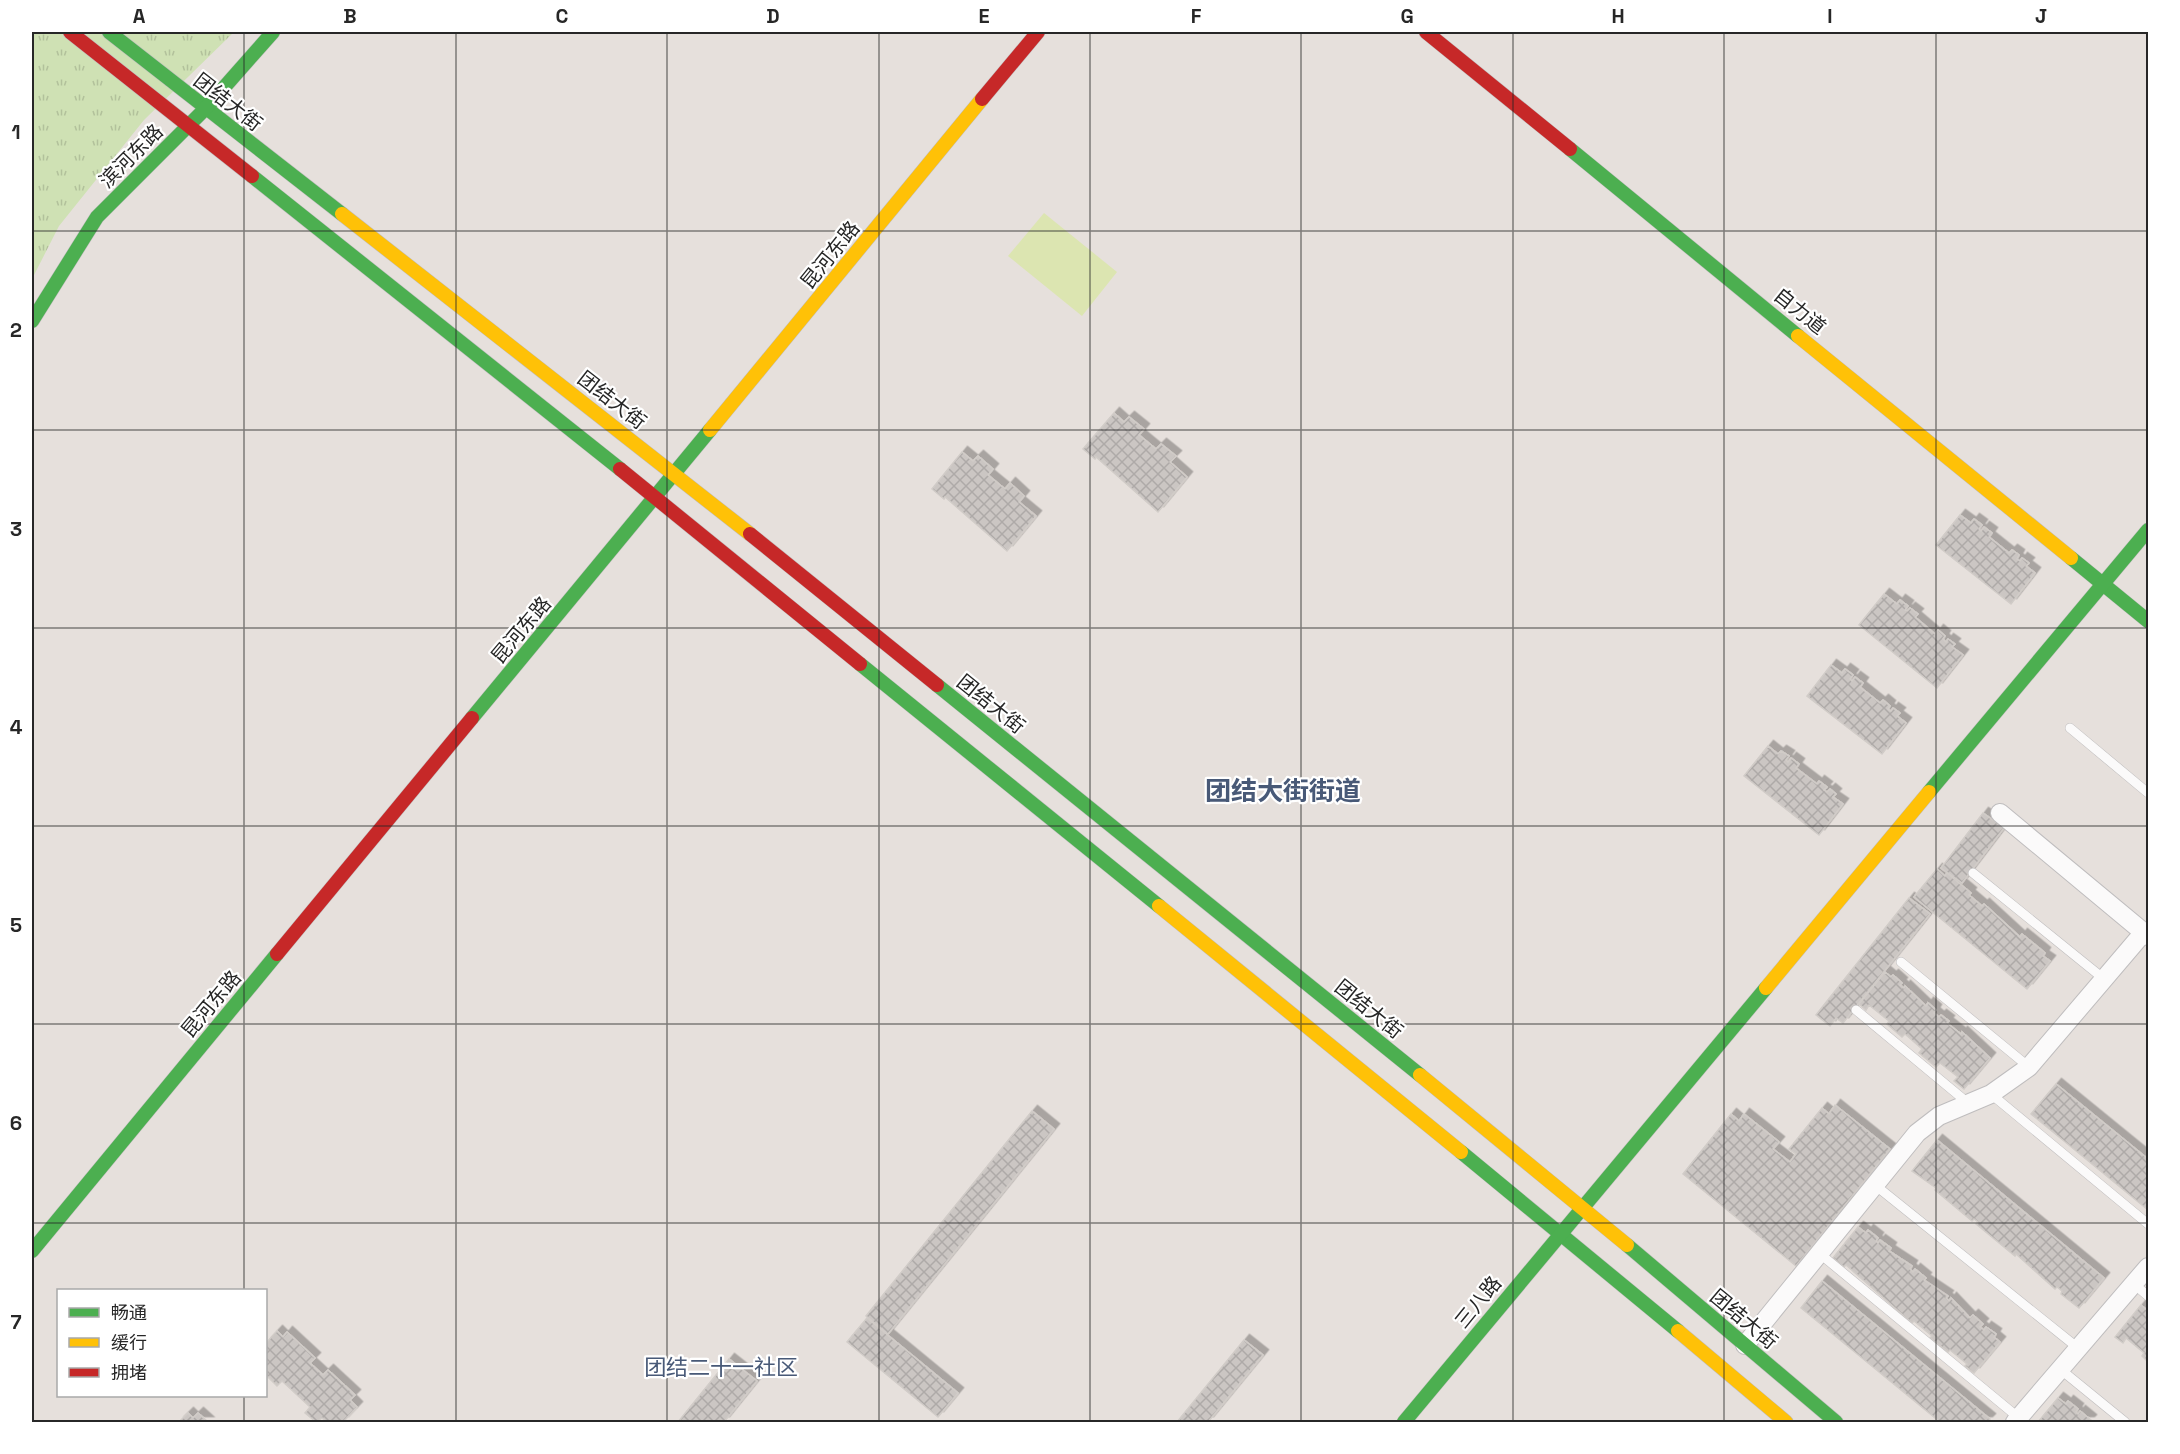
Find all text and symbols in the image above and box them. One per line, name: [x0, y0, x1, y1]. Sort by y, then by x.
text: A: [133, 3, 146, 29]
text: B: [343, 3, 357, 29]
text: C: [556, 3, 569, 29]
text: D: [766, 3, 780, 29]
text: E: [978, 3, 990, 29]
text: F: [1191, 3, 1202, 29]
text: G: [1400, 3, 1414, 29]
text: H: [1611, 3, 1625, 29]
text: I: [1827, 3, 1833, 29]
text: J: [2035, 3, 2047, 29]
street label: 团结大街: [188, 67, 268, 137]
text: 1: [11, 119, 21, 145]
street label: 滨河东路: [94, 119, 168, 193]
street label: 昆河东路: [795, 216, 865, 294]
street label: 自力道: [1769, 282, 1831, 340]
text: 2: [10, 317, 22, 343]
street label: 团结大街: [572, 365, 652, 435]
text: 3: [10, 516, 22, 542]
street label: 昆河东路: [485, 591, 557, 669]
street label: 团结大街: [952, 669, 1030, 739]
text: 4: [10, 714, 23, 740]
district label: 团结大街街道: [1205, 774, 1361, 808]
text: 5: [10, 912, 22, 938]
street label: 昆河东路: [175, 965, 247, 1043]
street label: 团结大街: [1330, 974, 1408, 1044]
text: 6: [10, 1110, 22, 1136]
street label: 三八路: [1449, 1271, 1507, 1333]
street label: 团结大街: [1705, 1283, 1783, 1355]
legend: [57, 1289, 267, 1397]
text: 畅通: [111, 1301, 147, 1324]
text: 7: [10, 1309, 22, 1335]
text: 缓行: [111, 1331, 147, 1354]
district label: 团结二十一社区: [644, 1353, 798, 1381]
text: 拥堵: [111, 1361, 147, 1384]

